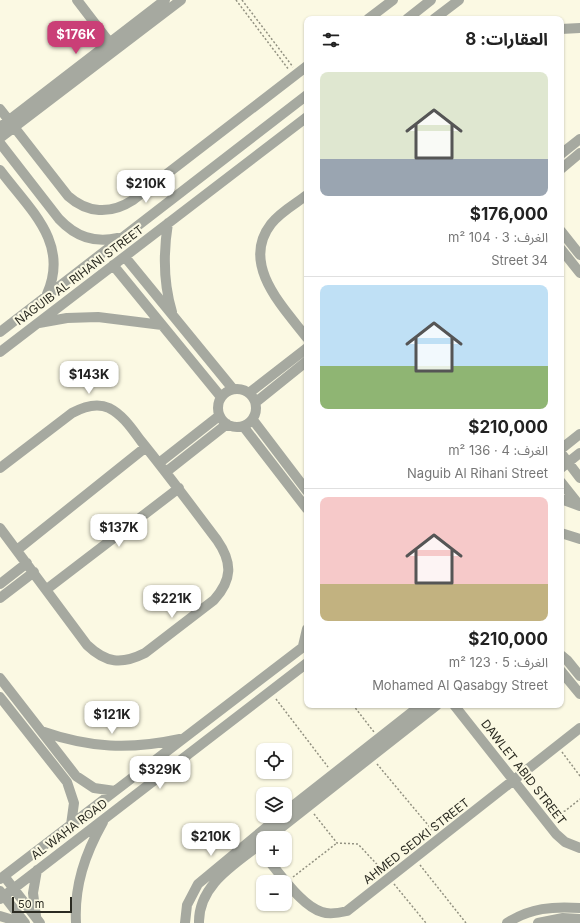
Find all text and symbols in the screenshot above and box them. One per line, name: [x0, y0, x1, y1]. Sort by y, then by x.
pin: $176K: [48, 21, 104, 55]
text: $176K: [56, 26, 96, 42]
icon: filters: [320, 29, 342, 51]
text: العقارات: 8: [465, 29, 548, 49]
icon: home: [398, 98, 470, 170]
pin: $210K: [118, 170, 174, 204]
text: $210K: [126, 175, 166, 191]
text: $176,000: [470, 204, 548, 224]
street label: NAGUIB AL RIHANI STREET: [12, 222, 146, 328]
text: الغرف: 3 · 104 m²: [448, 229, 548, 245]
text: Street 34: [491, 252, 548, 268]
icon: home: [398, 311, 470, 383]
pin: $143K: [61, 361, 117, 395]
text: $143K: [69, 366, 109, 382]
text: $210,000: [468, 417, 548, 437]
text: الغرف: 4 · 136 m²: [448, 442, 548, 458]
text: Naguib Al Rihani Street: [407, 465, 548, 481]
pin: $137K: [91, 514, 147, 548]
text: $137K: [99, 519, 139, 535]
icon: home: [398, 523, 470, 595]
pin: $221K: [144, 585, 200, 619]
text: $221K: [152, 590, 192, 606]
text: $210,000: [468, 629, 548, 649]
text: الغرف: 5 · 123 m²: [449, 654, 548, 670]
text: Mohamed Al Qasabgy Street: [372, 677, 548, 693]
pin: $121K: [84, 701, 140, 735]
text: $121K: [93, 706, 131, 722]
street label: DAWLET ABID STREET: [478, 716, 570, 828]
map controls: [256, 743, 292, 911]
button: locate: [256, 743, 292, 779]
pin: $329K: [132, 756, 188, 790]
text: $329K: [139, 761, 181, 777]
button: layers: [256, 787, 292, 823]
street label: AL WAHA ROAD: [28, 795, 110, 863]
street label: AHMED SEDKI STREET: [360, 795, 472, 887]
pin: $210K: [183, 823, 239, 857]
text: $210K: [191, 828, 231, 844]
button: +: [256, 831, 292, 867]
button: −: [256, 875, 292, 911]
scale bar: [12, 895, 72, 914]
text: 50 m: [18, 897, 44, 911]

